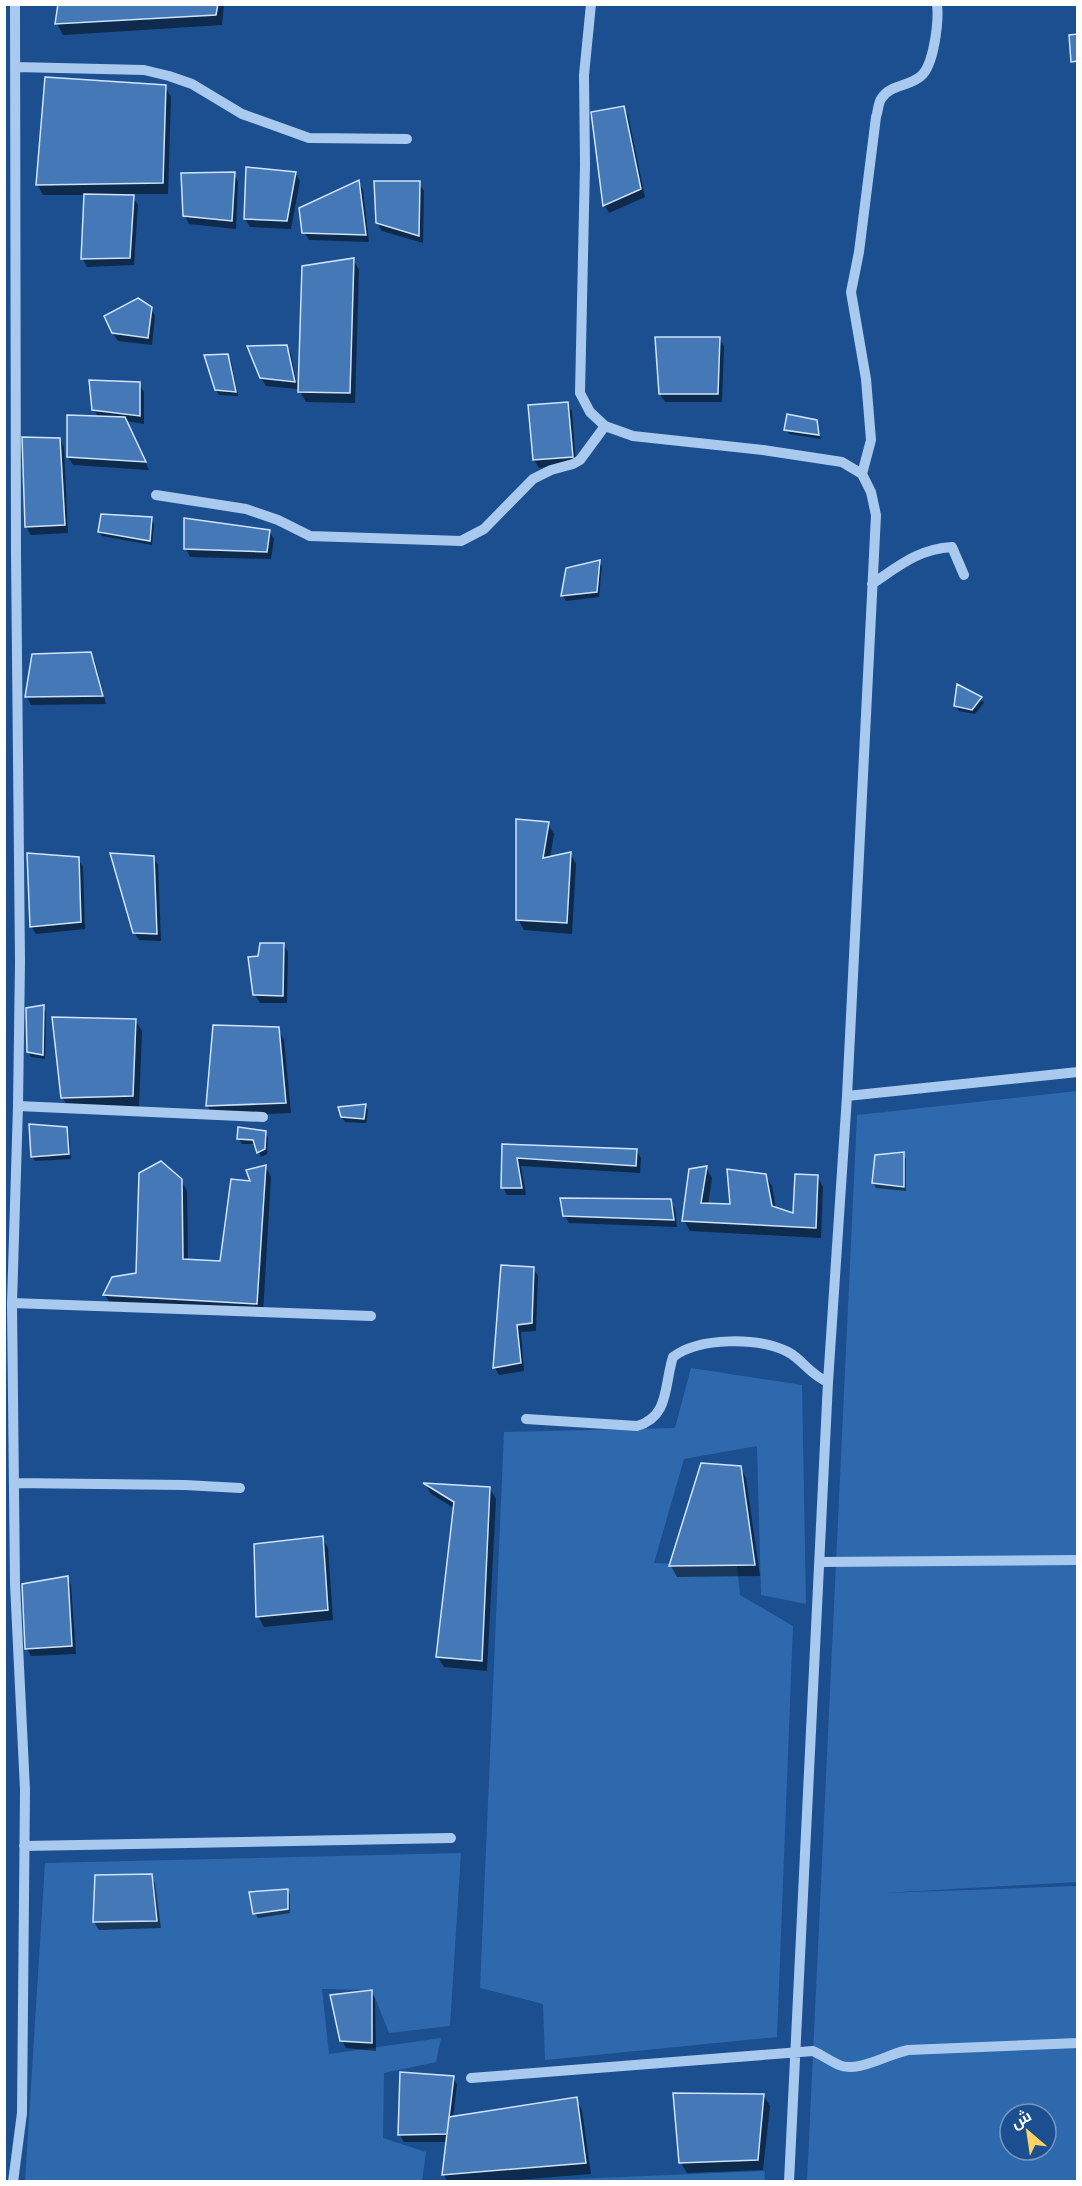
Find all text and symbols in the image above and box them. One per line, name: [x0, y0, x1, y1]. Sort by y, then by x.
north arrow: [998, 2102, 1058, 2162]
text: ش: [1007, 2106, 1035, 2133]

